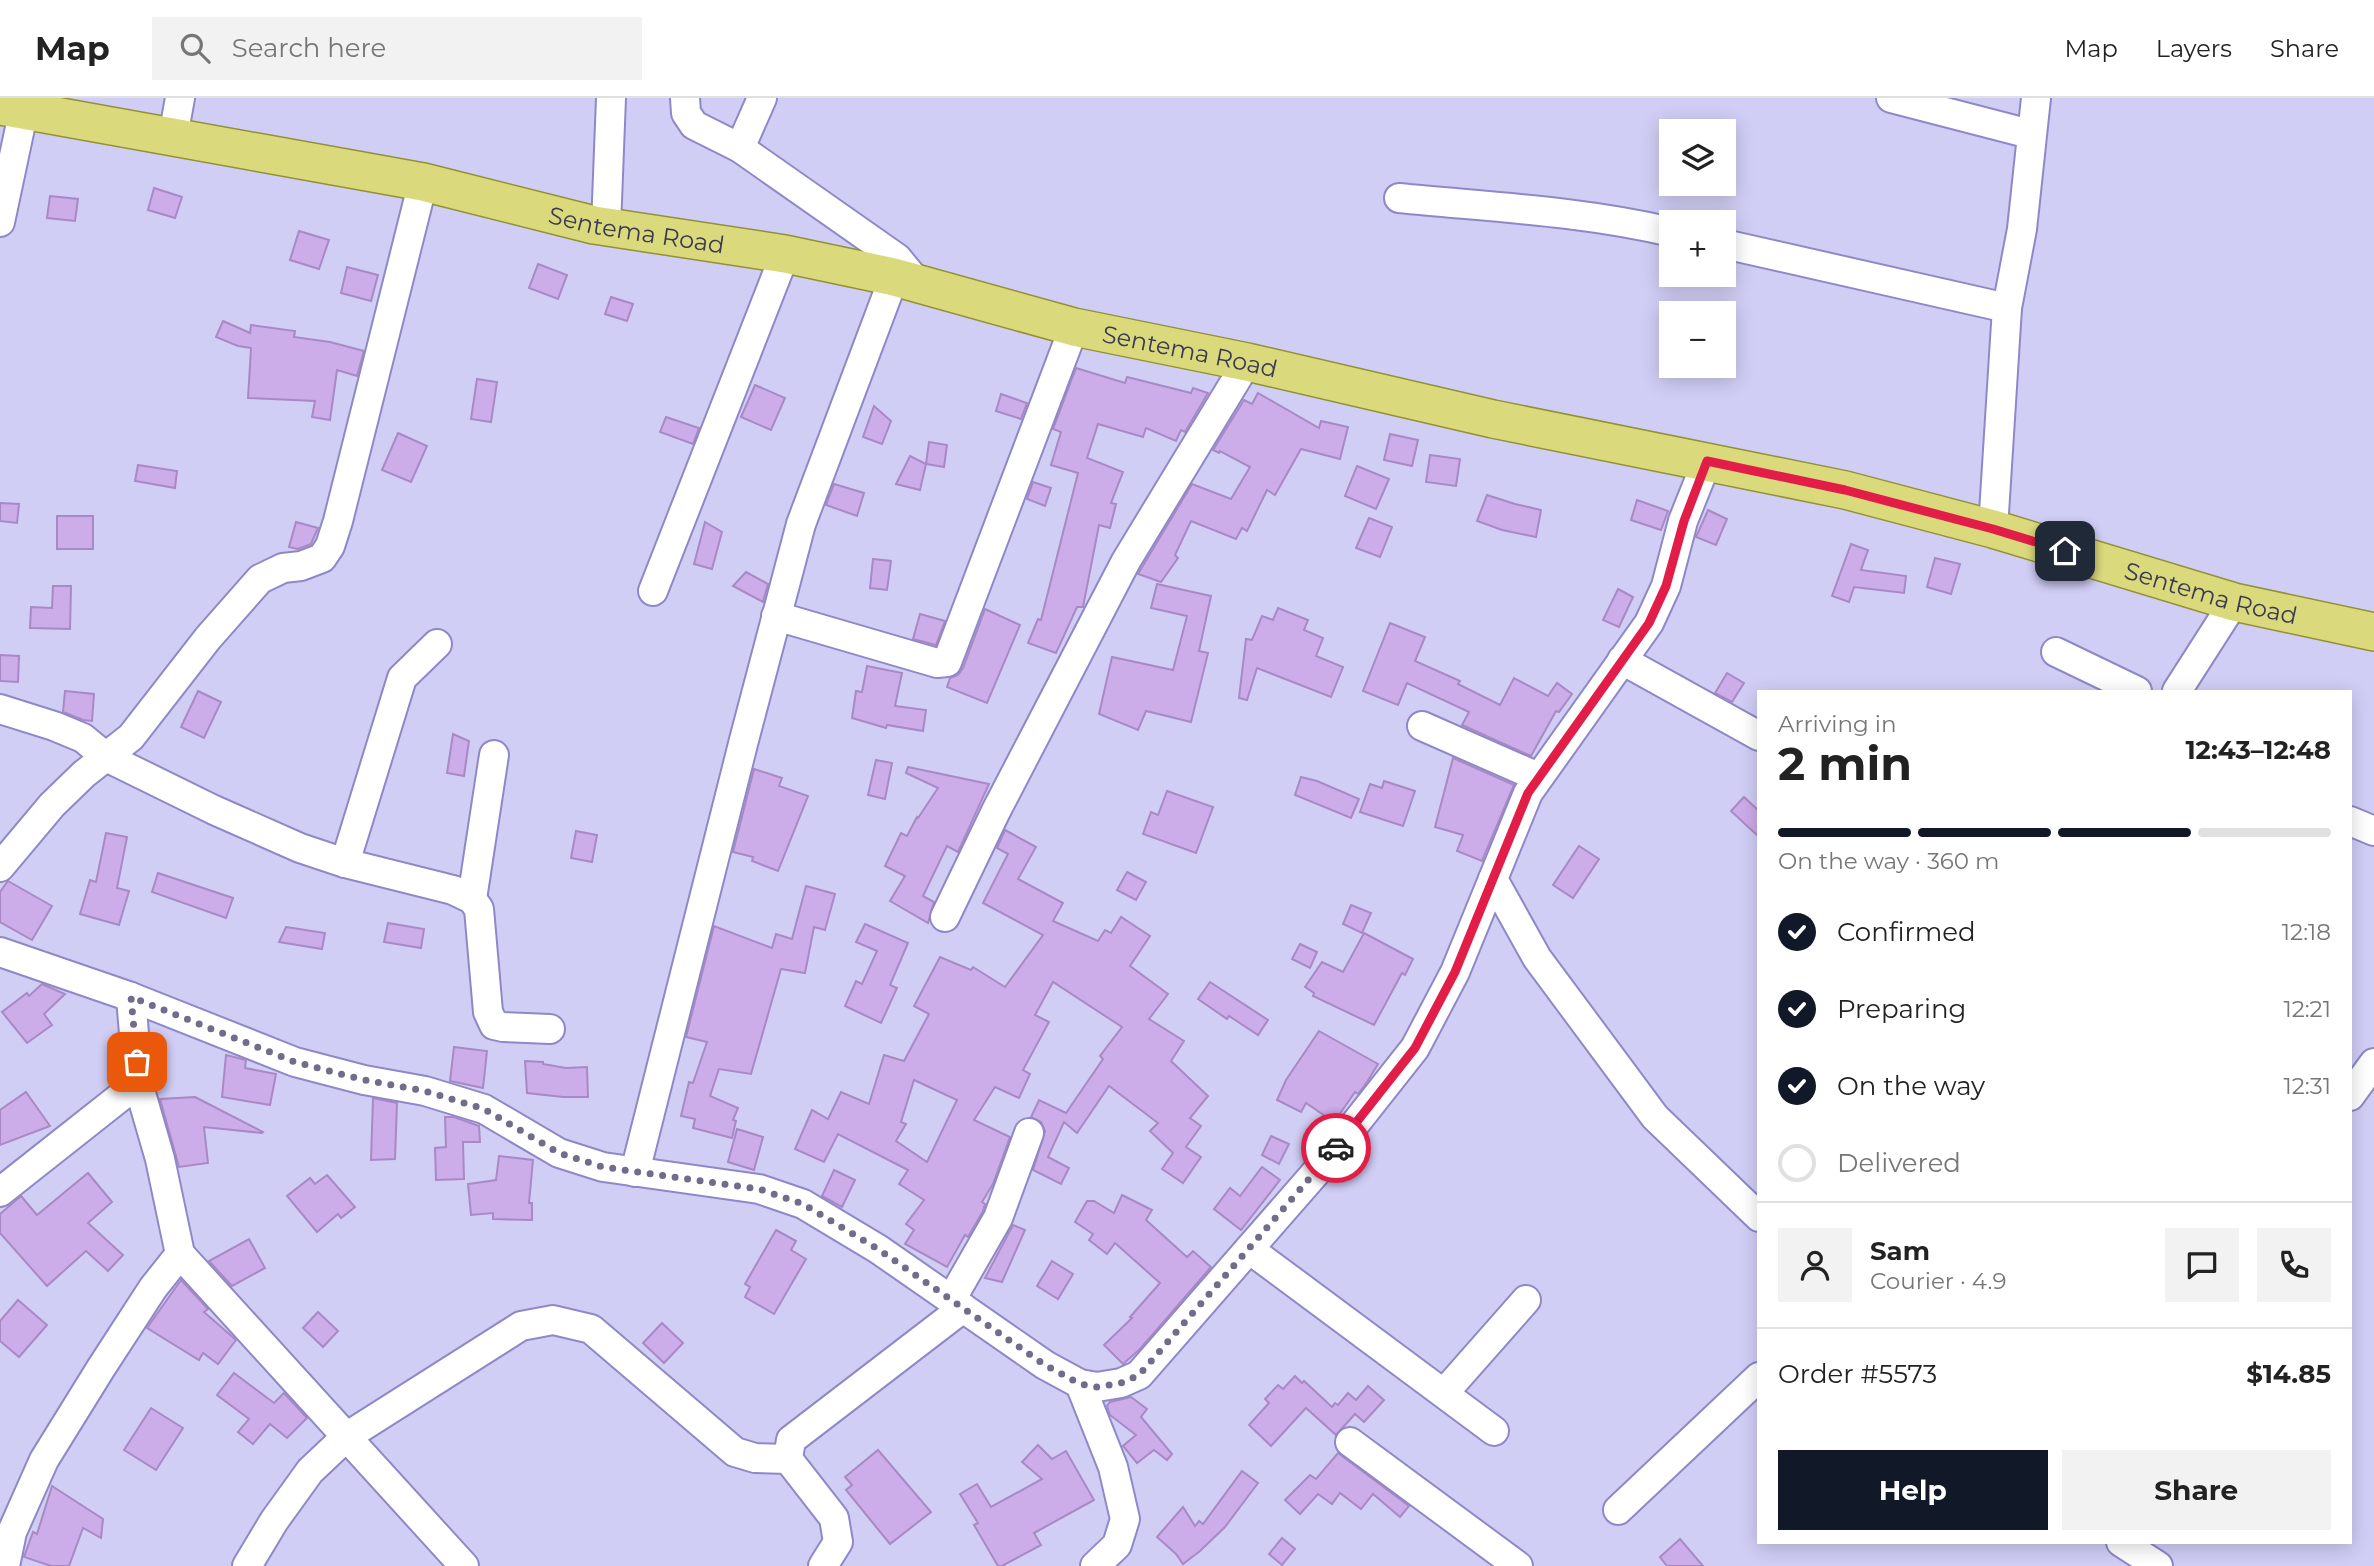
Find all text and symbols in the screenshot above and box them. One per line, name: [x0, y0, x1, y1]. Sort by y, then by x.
search box: [152, 17, 642, 80]
text: Map: [35, 28, 110, 68]
icon: search: [176, 29, 214, 67]
text: Search here: [232, 32, 386, 64]
text: Map: [2064, 34, 2118, 63]
text: Layers: [2156, 34, 2232, 63]
text: Share: [2270, 34, 2339, 63]
map controls: [1659, 119, 1736, 378]
button: layers: [1659, 119, 1736, 196]
street label: Sentema Road: [546, 200, 727, 259]
button: +: [1659, 210, 1736, 287]
button: −: [1659, 301, 1736, 378]
street label: Sentema Road: [1100, 319, 1280, 383]
pin: [2035, 521, 2095, 581]
icon: home: [2046, 532, 2084, 570]
street label: Sentema Road: [2121, 555, 2300, 630]
text: Arriving in: [1778, 710, 1897, 738]
text: 12:43–12:48: [2185, 734, 2331, 766]
text: 2 min: [1778, 735, 1912, 792]
text: On the way · 360 m: [1778, 847, 2000, 875]
icon: check: [1778, 913, 1816, 951]
text: Confirmed: [1837, 916, 1976, 948]
text: 12:18: [2282, 918, 2331, 946]
icon: check: [1778, 990, 1816, 1028]
text: Preparing: [1837, 993, 1966, 1025]
text: 12:21: [2283, 995, 2331, 1023]
pin: [107, 1032, 167, 1092]
icon: bag: [118, 1043, 156, 1081]
icon: check: [1778, 1067, 1816, 1105]
text: On the way: [1837, 1070, 1985, 1102]
text: 12:31: [2283, 1072, 2331, 1100]
courier: [1301, 1113, 1371, 1183]
icon: car: [1317, 1129, 1355, 1167]
text: Delivered: [1837, 1147, 1961, 1179]
button: person: [1778, 1228, 1852, 1302]
button: chat: [2165, 1228, 2239, 1302]
button: phone: [2257, 1228, 2331, 1302]
text: Sam: [1870, 1235, 1930, 1267]
text: Courier · 4.9: [1870, 1267, 2006, 1295]
text: Order #5573: [1778, 1358, 1937, 1390]
text: $14.85: [2246, 1358, 2331, 1390]
button: Help: [1778, 1450, 2048, 1530]
button: Share: [2062, 1450, 2331, 1530]

